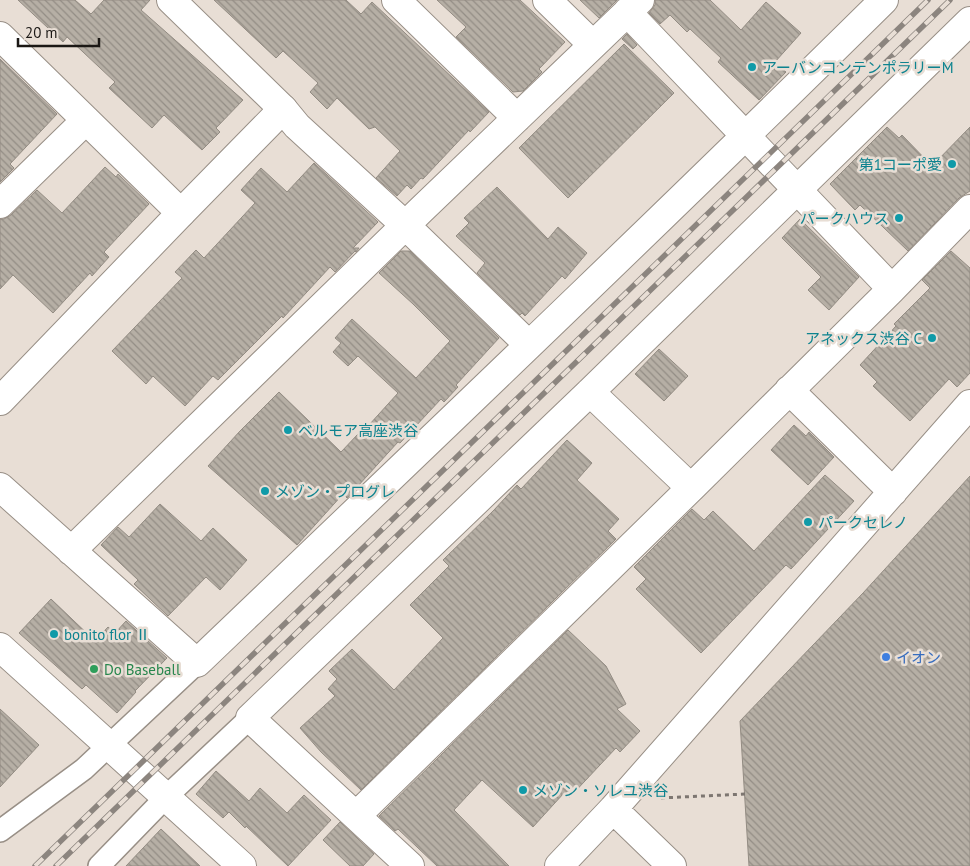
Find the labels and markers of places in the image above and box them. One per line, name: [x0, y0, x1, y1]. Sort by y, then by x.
place label: アーバンコンテンポラリーM: [762, 58, 954, 77]
marker: アーバンコンテンポラリーM: [746, 61, 758, 73]
place label: 第1コーポ愛: [859, 155, 942, 174]
marker: 第1コーポ愛: [946, 158, 958, 170]
place label: パークハウス: [800, 209, 889, 228]
marker: パークハウス: [893, 212, 905, 224]
place label: アネックス渋谷 C: [805, 329, 922, 348]
marker: アネックス渋谷 C: [926, 332, 938, 344]
place label: ベルモア高座渋谷: [298, 421, 418, 440]
marker: ベルモア高座渋谷: [282, 424, 294, 436]
place label: メゾン・プログレ: [275, 482, 395, 501]
marker: メゾン・プログレ: [259, 485, 271, 497]
place label: パークセレノ: [818, 513, 908, 532]
marker: パークセレノ: [802, 516, 814, 528]
place label: bonito flor Ⅱ: [64, 625, 150, 644]
marker: bonito flor Ⅱ: [48, 628, 60, 640]
place label: イオン: [896, 648, 941, 667]
marker: イオン: [880, 651, 892, 663]
place label: Do Baseball: [104, 660, 181, 679]
marker: Do Baseball: [88, 663, 100, 675]
place label: メゾン・ソレユ渋谷: [533, 781, 668, 800]
marker: メゾン・ソレユ渋谷: [517, 784, 529, 796]

